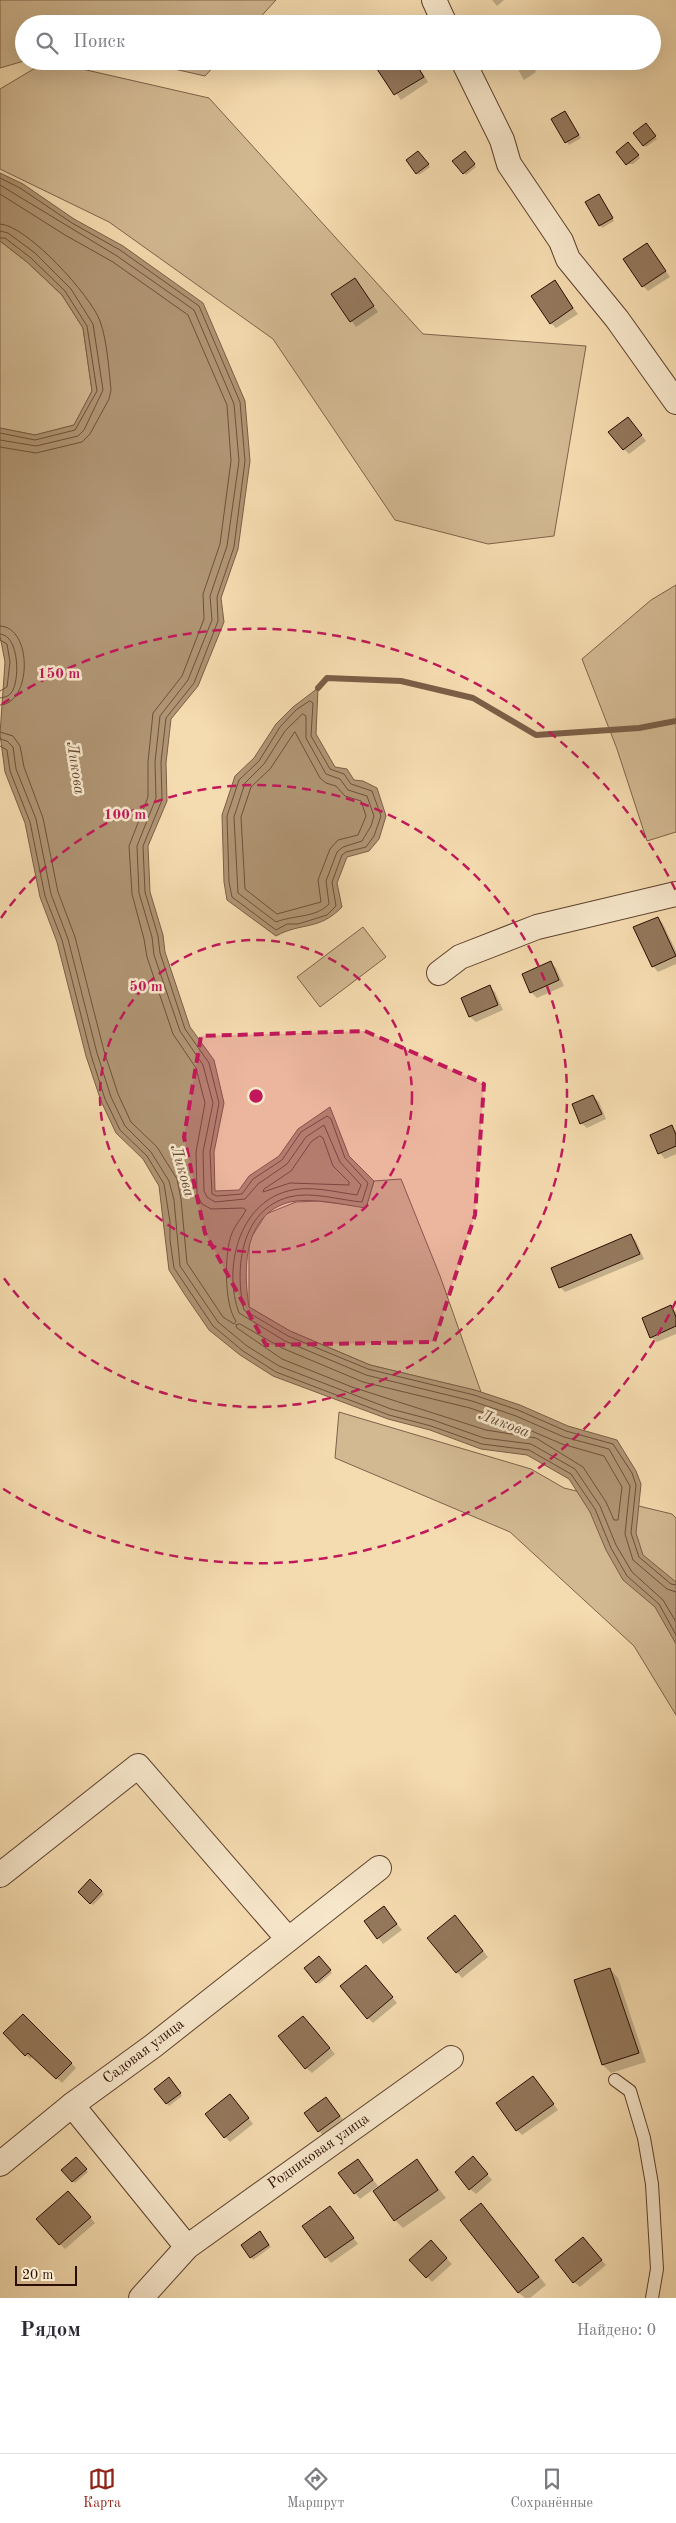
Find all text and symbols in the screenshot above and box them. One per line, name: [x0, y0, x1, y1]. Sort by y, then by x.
search box: [15, 15, 661, 70]
icon: search: [33, 29, 61, 57]
text: Поиск: [73, 33, 125, 52]
text: 150 m: [38, 667, 80, 682]
water label: Ликова: [63, 741, 87, 796]
text: 100 m: [104, 808, 146, 823]
text: 50 m: [129, 980, 163, 995]
centre of rings: [247, 1087, 265, 1105]
water label: Ликова: [167, 1143, 197, 1199]
water label: Ликова: [476, 1407, 532, 1441]
street label: Садовая улица: [101, 2016, 188, 2087]
street label: Родниковая улица: [266, 2111, 373, 2193]
scale bar: [15, 2263, 78, 2286]
text: 20 m: [22, 2268, 53, 2282]
text: Рядом: [20, 2320, 81, 2341]
text: Найдено: 0: [577, 2323, 656, 2339]
tab: Карта: [83, 2465, 121, 2512]
tab: Маршрут: [287, 2465, 344, 2512]
tab: Сохранённые: [510, 2465, 593, 2512]

